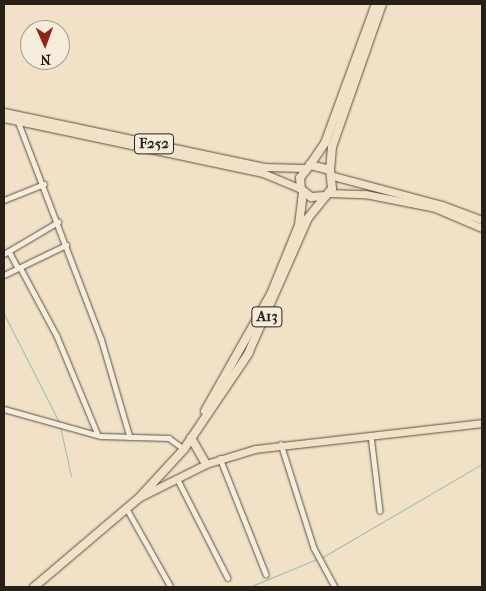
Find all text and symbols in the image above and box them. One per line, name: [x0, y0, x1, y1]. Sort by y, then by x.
north arrow: [20, 20, 70, 70]
text: N: [40, 51, 51, 68]
road number: F252: [134, 132, 174, 156]
road number: A13: [251, 304, 283, 330]

